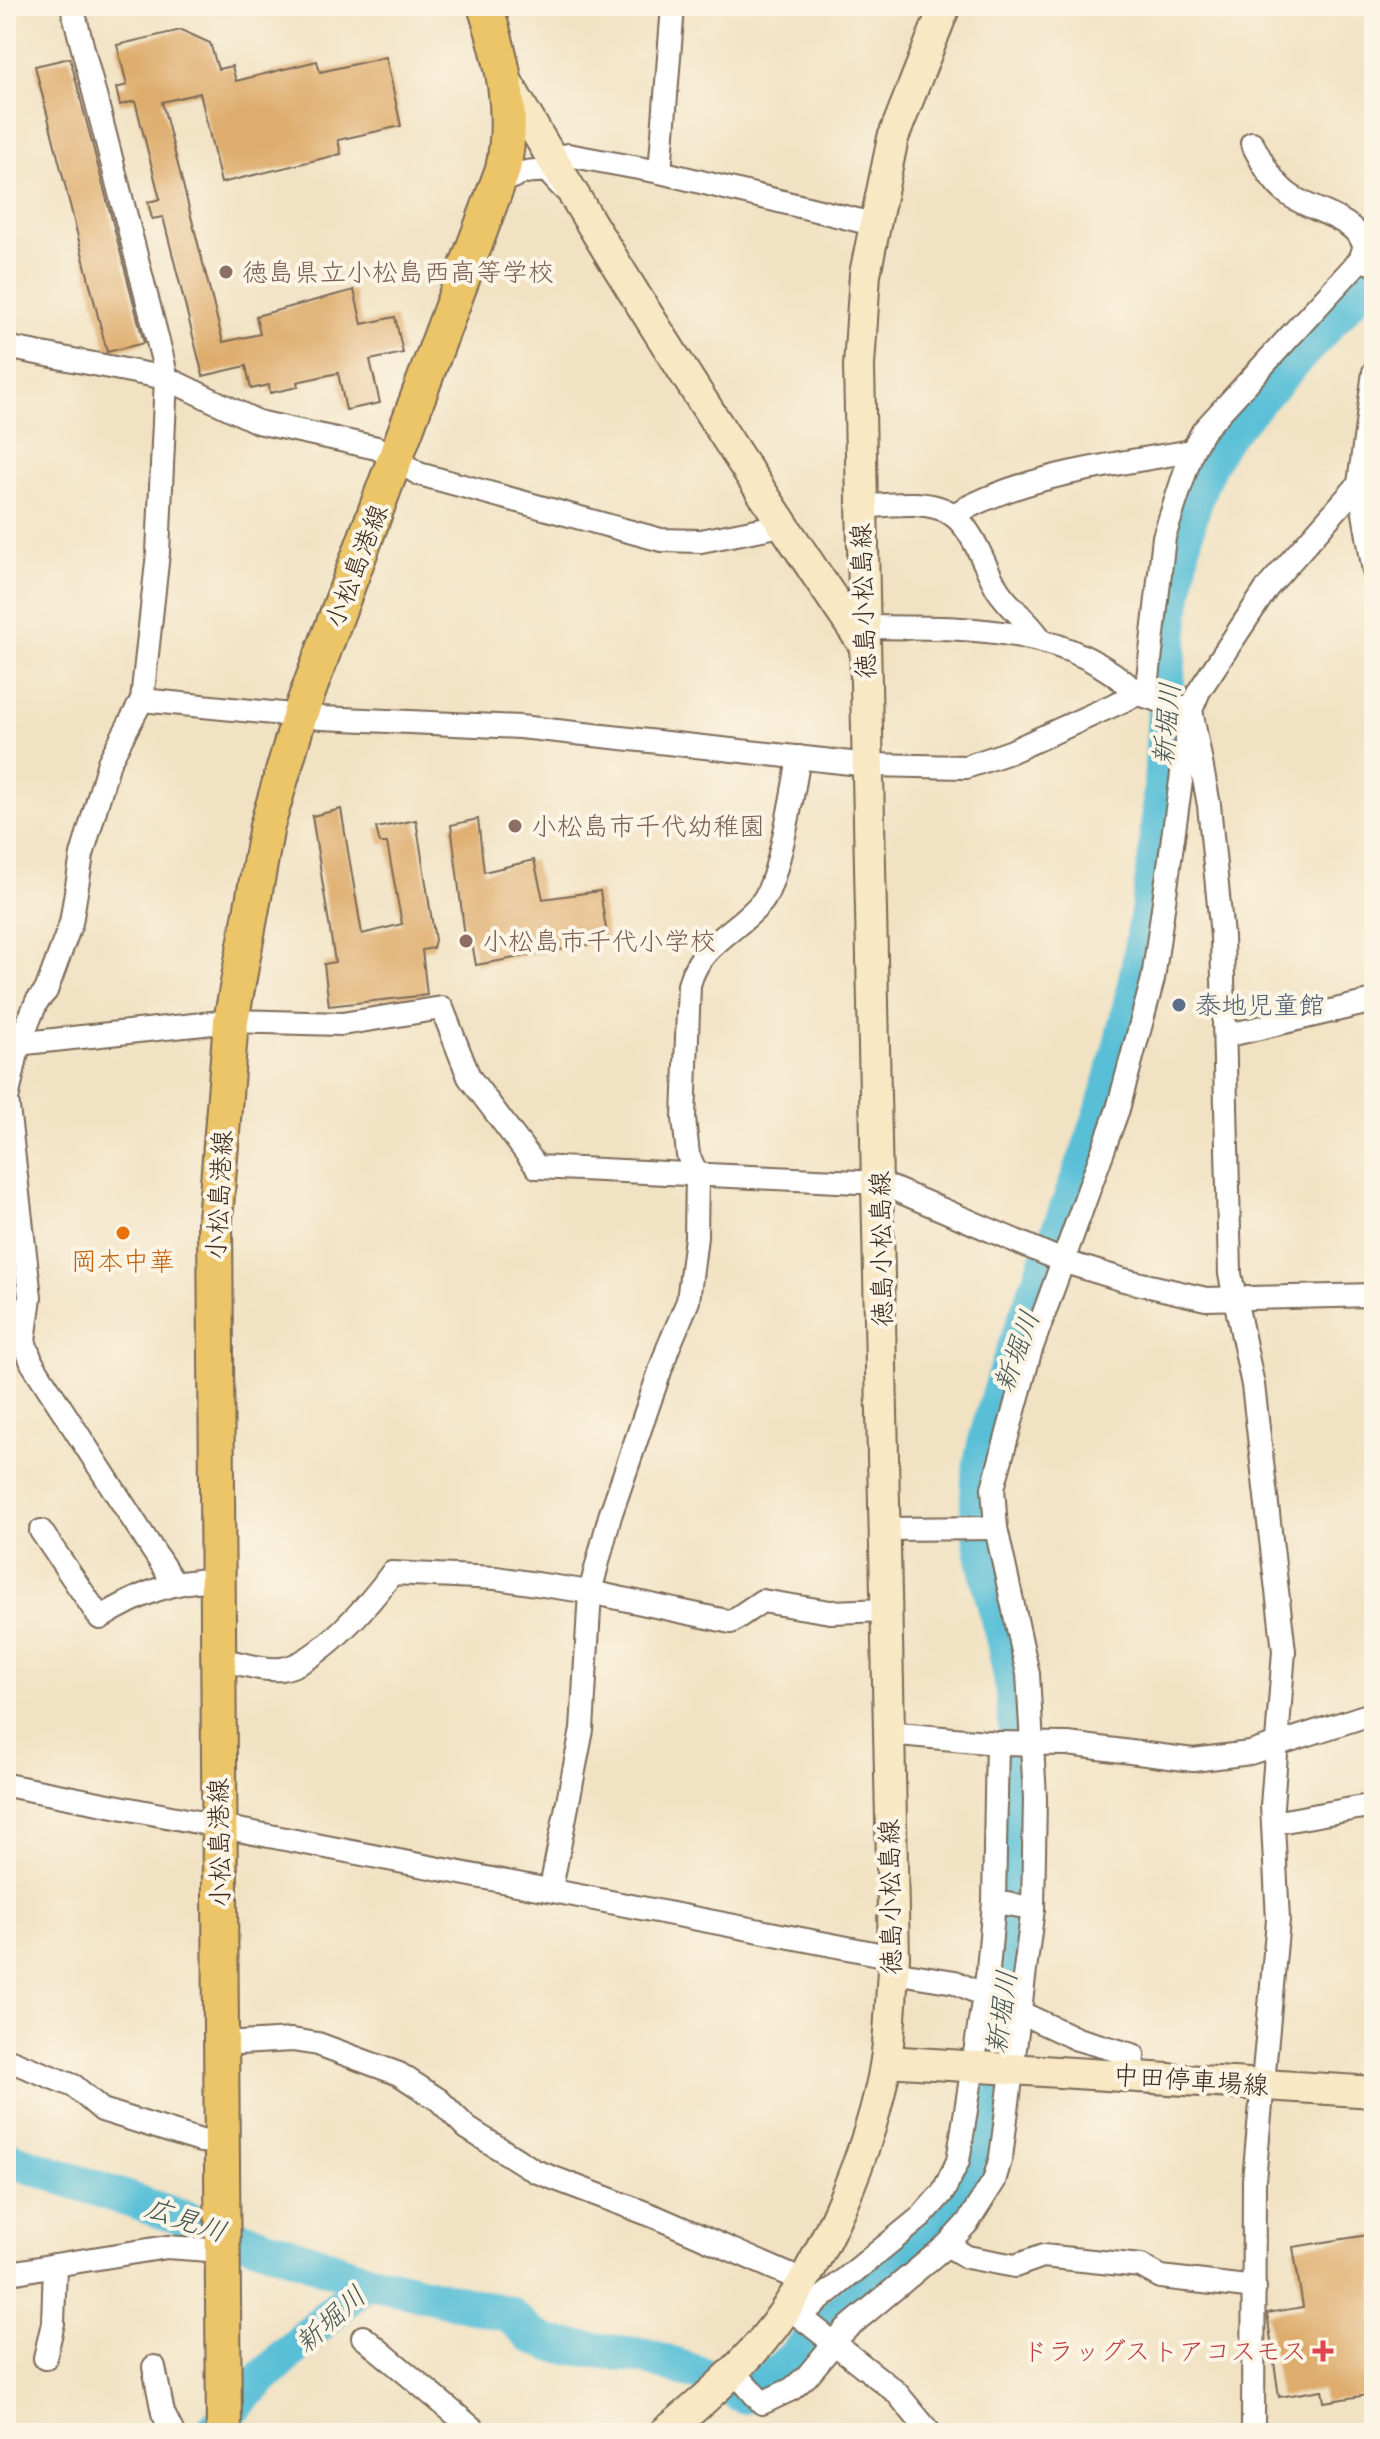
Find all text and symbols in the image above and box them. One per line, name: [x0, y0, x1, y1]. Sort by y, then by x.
place label: 徳島県立小松島西高等学校: [242, 256, 554, 294]
marker: 徳島県立小松島西高等学校: [217, 263, 235, 281]
street label: 小松島港線: [318, 500, 400, 635]
street label: 徳島小松島線: [844, 522, 888, 680]
water label: 新堀川: [1145, 681, 1194, 768]
place label: 小松島市千代幼稚園: [531, 810, 765, 848]
marker: 小松島市千代幼稚園: [506, 817, 524, 835]
place label: 小松島市千代小学校: [482, 925, 716, 963]
marker: 小松島市千代小学校: [457, 932, 475, 950]
place label: 泰地児童館: [1195, 989, 1325, 1027]
marker: 泰地児童館: [1170, 996, 1188, 1014]
street label: 小松島港線: [200, 1129, 244, 1261]
street label: 徳島小松島線: [864, 1171, 904, 1327]
marker: 岡本中華: [114, 1224, 132, 1242]
place label: 岡本中華: [71, 1245, 175, 1283]
water label: 新堀川: [986, 1306, 1053, 1399]
street label: 小松島港線: [202, 1778, 242, 1908]
street label: 徳島小松島線: [873, 1819, 913, 1975]
water label: 新堀川: [978, 1968, 1031, 2057]
street label: 中田停車場線: [1112, 2059, 1270, 2107]
water label: 広見川: [138, 2189, 231, 2255]
water label: 新堀川: [287, 2278, 377, 2365]
place label: ドラッグストアコスモス: [1022, 2335, 1307, 2373]
marker: ドラッグストアコスモス: [1314, 2342, 1332, 2360]

